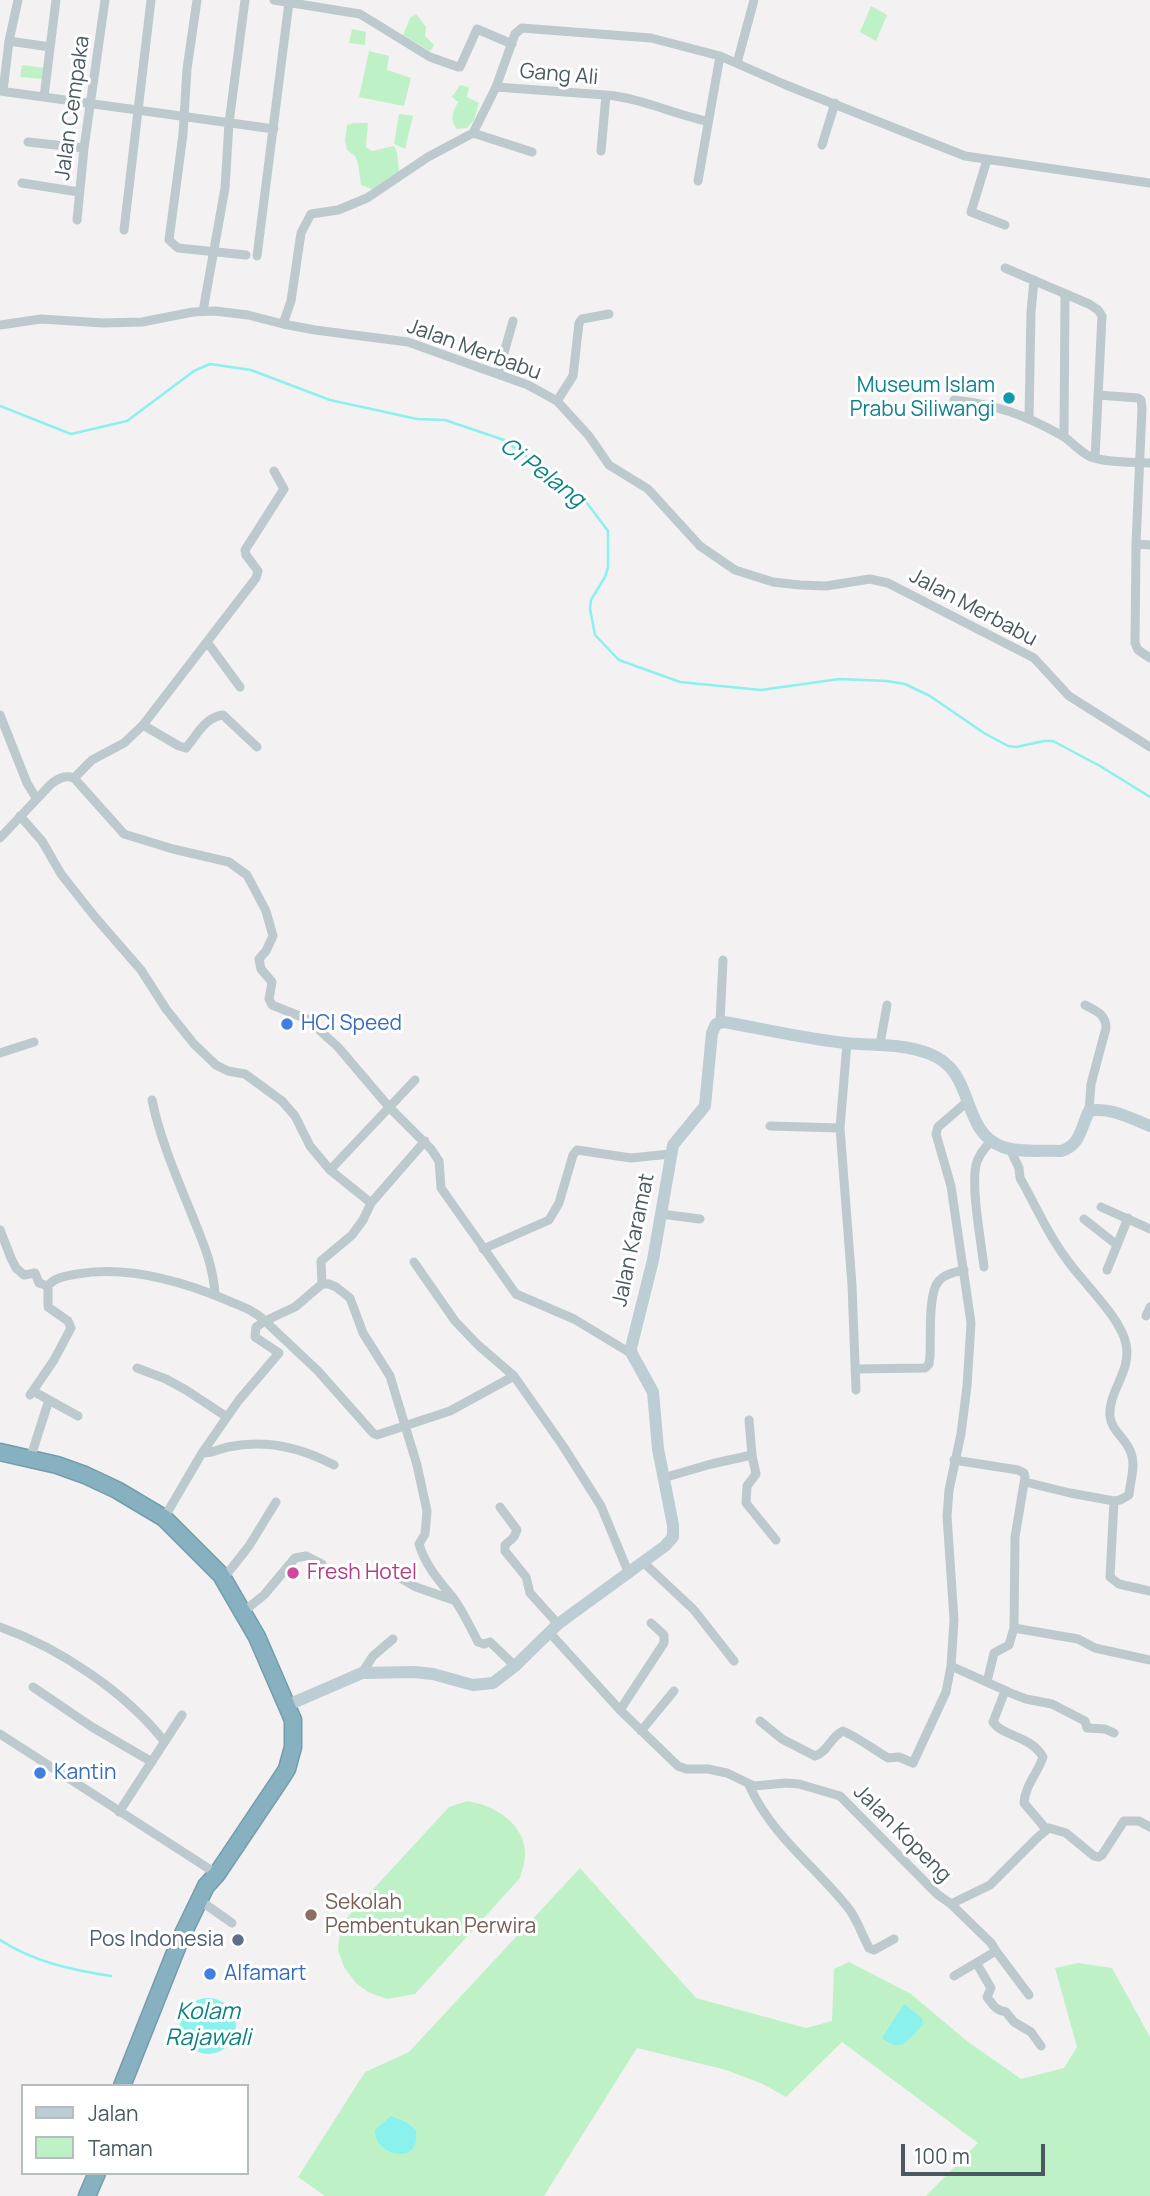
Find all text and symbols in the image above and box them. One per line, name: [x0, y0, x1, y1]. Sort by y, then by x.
street label: Jalan Cempaka: [50, 34, 96, 182]
street label: Gang Ali: [519, 59, 599, 91]
street label: Jalan Merbabu: [403, 314, 545, 386]
place label: Museum Islam Prabu Siliwangi: [850, 373, 995, 423]
marker: Museum Islam Prabu Siliwangi: [1001, 390, 1017, 406]
water label: Ci Pelang: [494, 432, 590, 514]
street label: Jalan Merbabu: [905, 564, 1041, 652]
place label: HCI Speed: [301, 1011, 402, 1037]
marker: HCI Speed: [279, 1016, 295, 1032]
street label: Jalan Karamat: [608, 1171, 660, 1309]
place label: Fresh Hotel: [307, 1560, 417, 1586]
marker: Fresh Hotel: [285, 1565, 301, 1581]
place label: Kantin: [54, 1760, 116, 1786]
marker: Kantin: [32, 1765, 48, 1781]
street label: Jalan Kopeng: [848, 1780, 956, 1888]
place label: Sekolah Pembentukan Perwira: [325, 1890, 536, 1940]
marker: Sekolah Pembentukan Perwira: [303, 1907, 319, 1923]
place label: Pos Indonesia: [89, 1927, 224, 1953]
marker: Pos Indonesia: [230, 1932, 246, 1948]
place label: Alfamart: [224, 1961, 306, 1987]
marker: Alfamart: [202, 1966, 218, 1982]
water label: Kolam Rajawali: [165, 1999, 251, 2053]
legend: [21, 2084, 248, 2175]
text: Jalan: [88, 2099, 138, 2127]
scale bar: [905, 2130, 1048, 2174]
text: Taman: [88, 2134, 153, 2162]
text: 100 m: [914, 2142, 970, 2170]

